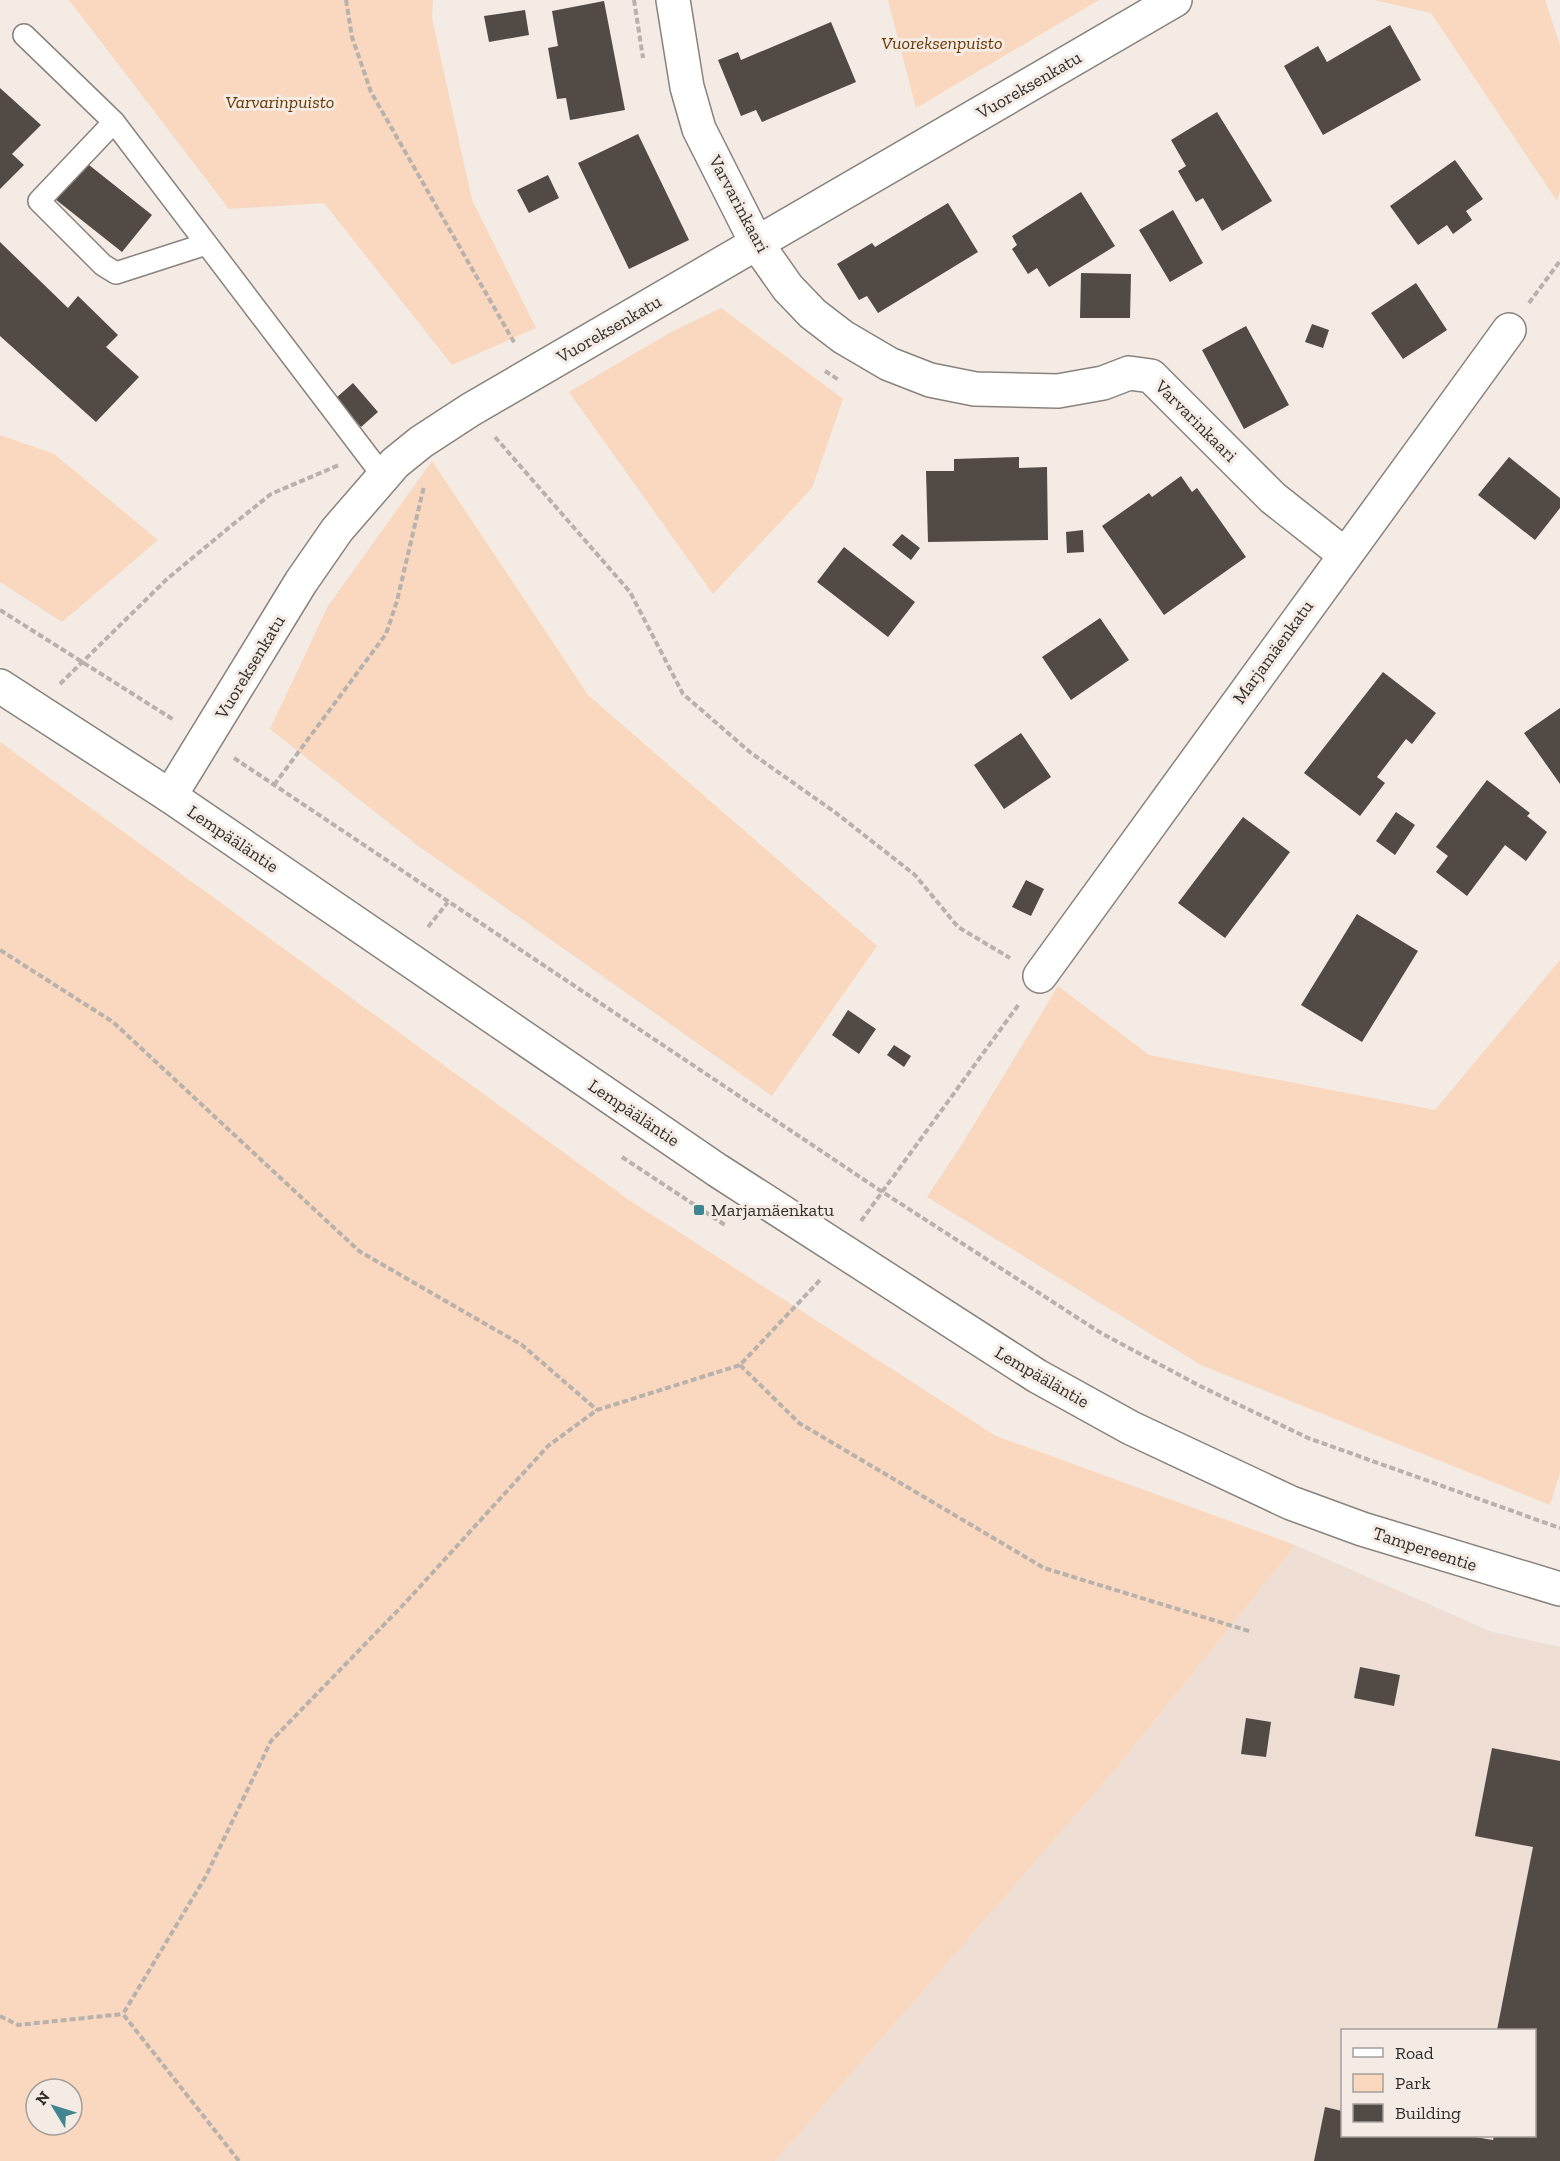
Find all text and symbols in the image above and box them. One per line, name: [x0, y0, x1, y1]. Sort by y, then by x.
park label: Vuoreksenpuisto: [881, 32, 1003, 54]
street label: Vuoreksenkatu: [972, 46, 1085, 124]
park label: Varvarinpuisto: [226, 91, 334, 113]
street label: Varvarinkaari: [704, 151, 774, 256]
street label: Vuoreksenkatu: [552, 290, 665, 368]
street label: Varvarinkaari: [1150, 375, 1242, 467]
street label: Marjamäenkatu: [1228, 596, 1318, 708]
street label: Vuoreksenkatu: [210, 611, 290, 724]
street label: Lempääläntie: [183, 801, 283, 877]
street label: Lempääläntie: [584, 1075, 684, 1151]
place label: Marjamäenkatu: [711, 1199, 834, 1221]
marker: Marjamäenkatu: [692, 1203, 706, 1217]
street label: Lempääläntie: [991, 1341, 1093, 1413]
street label: Tampereentie: [1370, 1522, 1480, 1576]
legend: [1341, 2029, 1536, 2137]
text: Road: [1395, 2042, 1434, 2064]
text: Park: [1395, 2072, 1431, 2094]
north arrow: [24, 2077, 84, 2137]
text: N: [31, 2087, 54, 2109]
text: Building: [1395, 2102, 1461, 2124]

